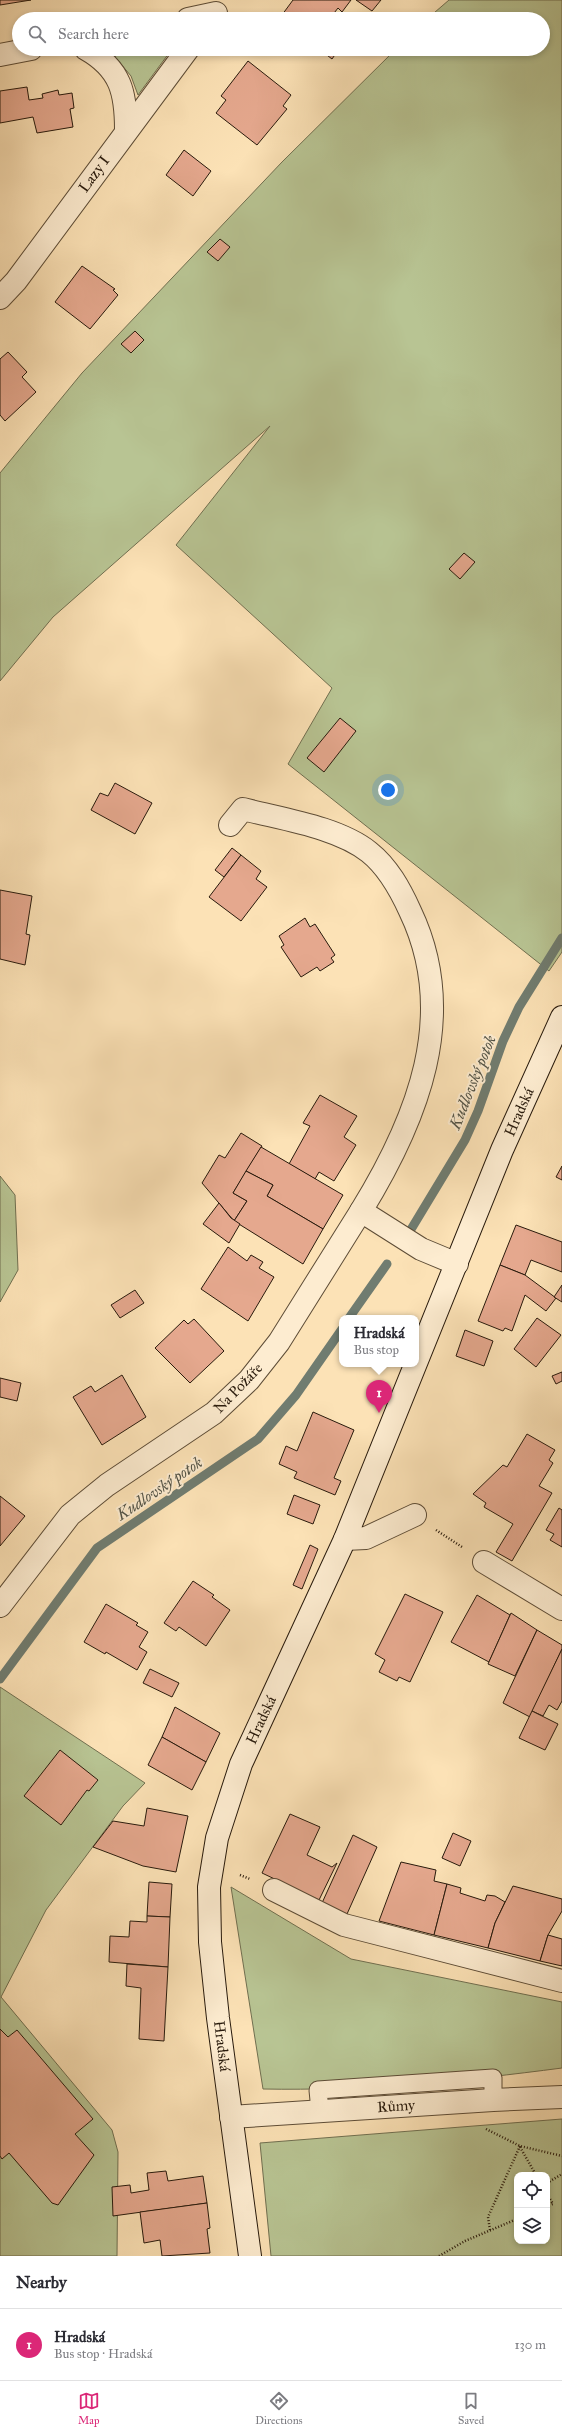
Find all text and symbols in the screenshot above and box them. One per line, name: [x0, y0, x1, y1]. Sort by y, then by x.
search box: [12, 12, 550, 56]
icon: search: [26, 23, 48, 45]
text: Search here: [58, 25, 129, 43]
street label: Lazy I: [75, 152, 113, 196]
your location: [378, 780, 398, 800]
water label: Kudlovský potok: [445, 1032, 501, 1133]
street label: Hradská: [500, 1084, 538, 1139]
popup: [339, 1315, 419, 1367]
text: Hradská: [353, 1324, 405, 1342]
text: Bus stop: [353, 1342, 399, 1358]
street label: Na Požáře: [210, 1359, 266, 1417]
pin: 1: [366, 1380, 392, 1413]
water label: Kudlovský potok: [112, 1453, 206, 1526]
street label: Hradská: [242, 1692, 280, 1747]
street label: Hradská: [210, 2019, 234, 2073]
street label: Růmy: [377, 2096, 416, 2116]
map controls: [514, 2172, 550, 2244]
button: locate: [514, 2172, 550, 2208]
button: layers: [514, 2208, 550, 2244]
text: Nearby: [16, 2272, 67, 2293]
text: Hradská: [54, 2328, 105, 2346]
text: 1: [26, 2337, 32, 2353]
text: 130 m: [514, 2337, 546, 2353]
text: Bus stop · Hradská: [54, 2346, 152, 2362]
tab: Map: [78, 2390, 100, 2427]
tab: Directions: [255, 2390, 303, 2427]
tab: Saved: [458, 2390, 484, 2427]

